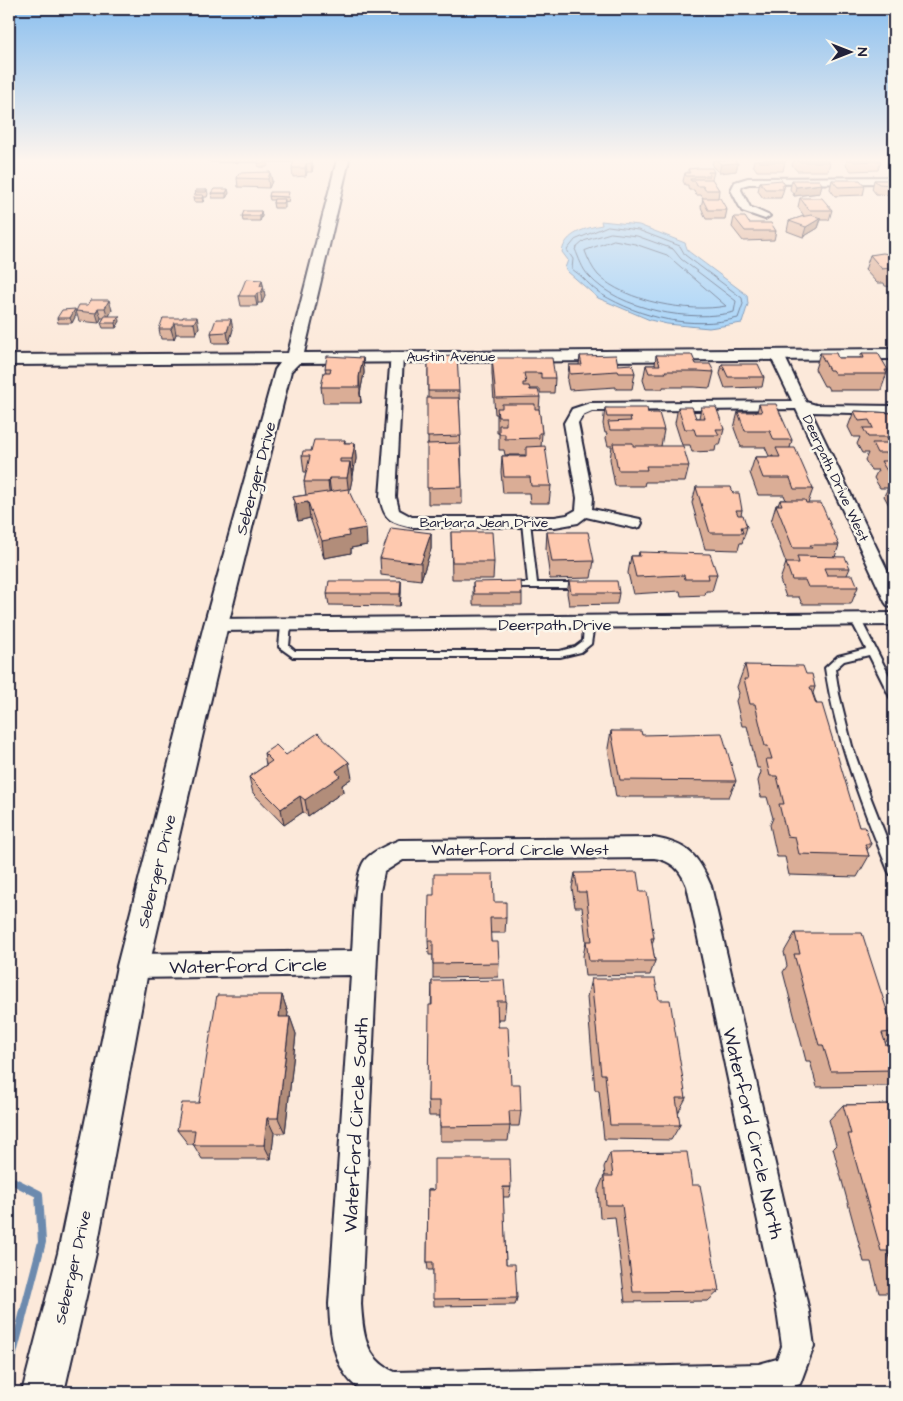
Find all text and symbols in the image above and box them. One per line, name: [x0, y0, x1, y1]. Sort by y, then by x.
north arrow: [826, 28, 876, 78]
text: N: [852, 48, 872, 57]
street label: Austin Avenue: [407, 347, 496, 367]
street label: Deerpath Drive West: [797, 412, 873, 545]
street label: Seberger Drive: [230, 419, 283, 537]
street label: Barbara Jean Drive: [420, 513, 549, 533]
street label: Deerpath Drive: [499, 614, 612, 636]
street label: Seberger Drive: [132, 812, 183, 930]
street label: Waterford Circle West: [431, 839, 609, 861]
street label: Waterford Circle: [169, 952, 327, 981]
street label: Waterford Circle South: [337, 1016, 376, 1233]
street label: Waterford Circle North: [715, 1025, 790, 1242]
street label: Seberger Drive: [49, 1208, 98, 1326]

